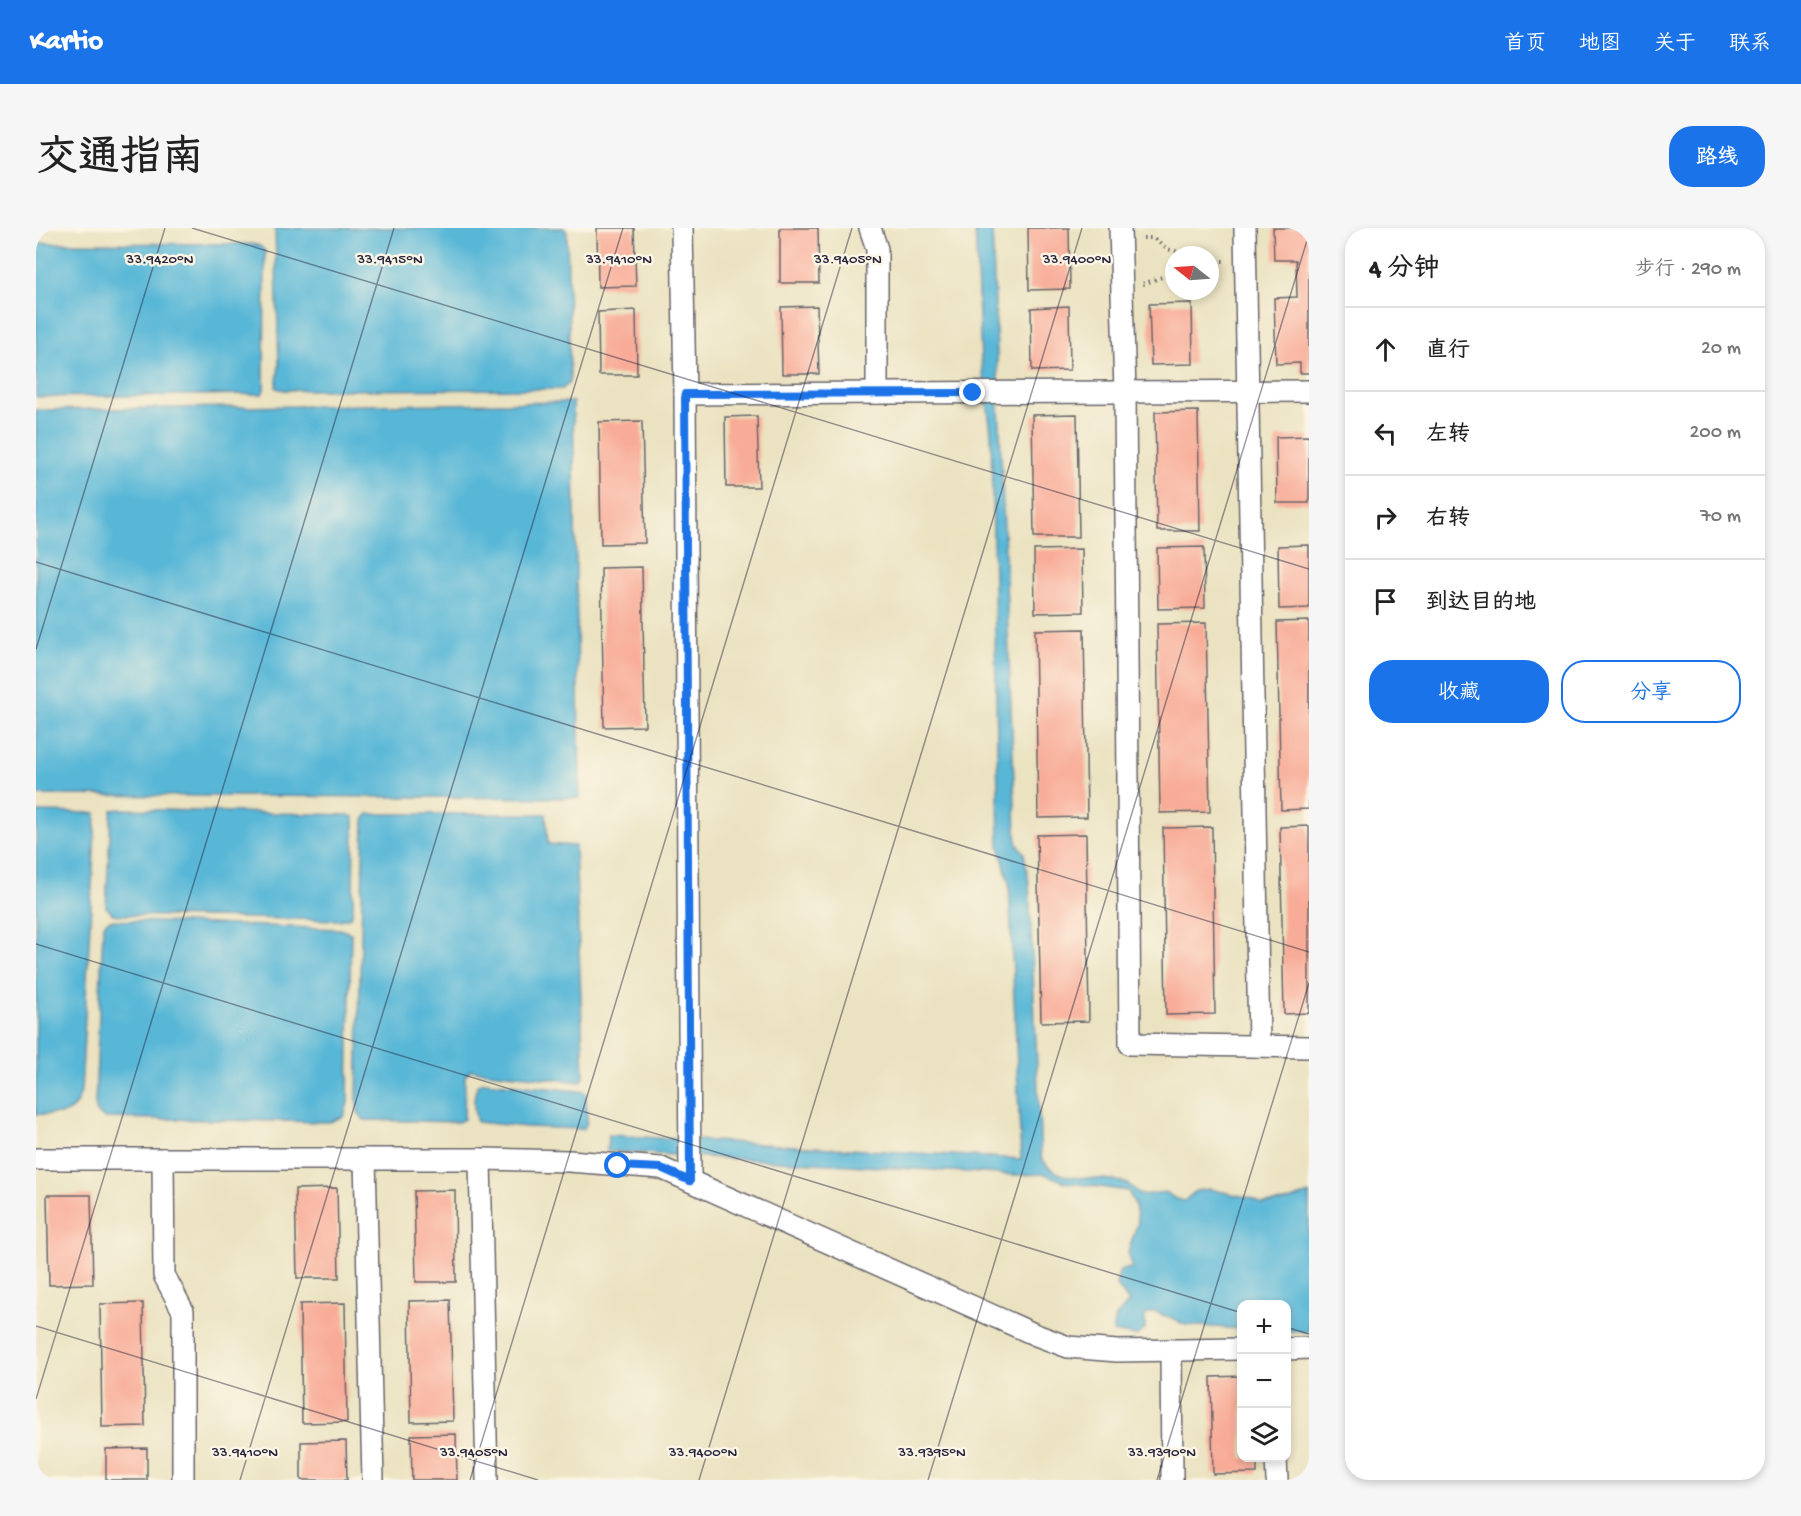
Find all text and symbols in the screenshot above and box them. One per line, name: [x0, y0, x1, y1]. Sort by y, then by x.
text: Kartio: [30, 26, 103, 59]
text: 首页: [1504, 33, 1546, 58]
text: 地图: [1579, 33, 1621, 58]
text: 关于: [1654, 33, 1696, 58]
text: 联系: [1729, 33, 1771, 58]
button: 路线: [1669, 126, 1765, 187]
text: 交通指南: [36, 137, 204, 186]
north arrow: [1165, 246, 1219, 300]
text: 33.9420°N: [125, 251, 194, 269]
text: 33.9415°N: [356, 251, 423, 269]
text: 33.9410°N: [585, 251, 652, 269]
text: 33.9405°N: [813, 251, 882, 269]
text: 33.9400°N: [1042, 251, 1111, 269]
text: 4 分钟: [1369, 255, 1439, 286]
text: 步行 · 290 m: [1635, 259, 1741, 282]
icon: ahead: [1369, 333, 1402, 366]
text: 20 m: [1701, 338, 1741, 361]
text: 直行: [1426, 339, 1470, 365]
route end: [959, 379, 985, 405]
icon: left: [1369, 417, 1402, 450]
text: 200 m: [1690, 422, 1741, 445]
text: 左转: [1426, 423, 1470, 449]
icon: right: [1369, 501, 1402, 534]
text: 70 m: [1700, 506, 1741, 529]
text: 右转: [1426, 507, 1470, 533]
icon: arrive: [1369, 585, 1402, 618]
text: 到达目的地: [1426, 591, 1536, 617]
button: 收藏: [1369, 660, 1549, 723]
button: 分享: [1561, 660, 1741, 723]
route start: [604, 1152, 630, 1178]
map controls: [1237, 1300, 1291, 1462]
button: +: [1237, 1300, 1291, 1354]
button: −: [1237, 1354, 1291, 1408]
button: layers: [1237, 1408, 1291, 1462]
text: 33.9410°N: [211, 1444, 278, 1462]
text: 33.9405°N: [439, 1444, 508, 1462]
text: 33.9400°N: [668, 1444, 737, 1462]
text: 33.9395°N: [897, 1444, 966, 1462]
text: 33.9390°N: [1127, 1444, 1196, 1462]

